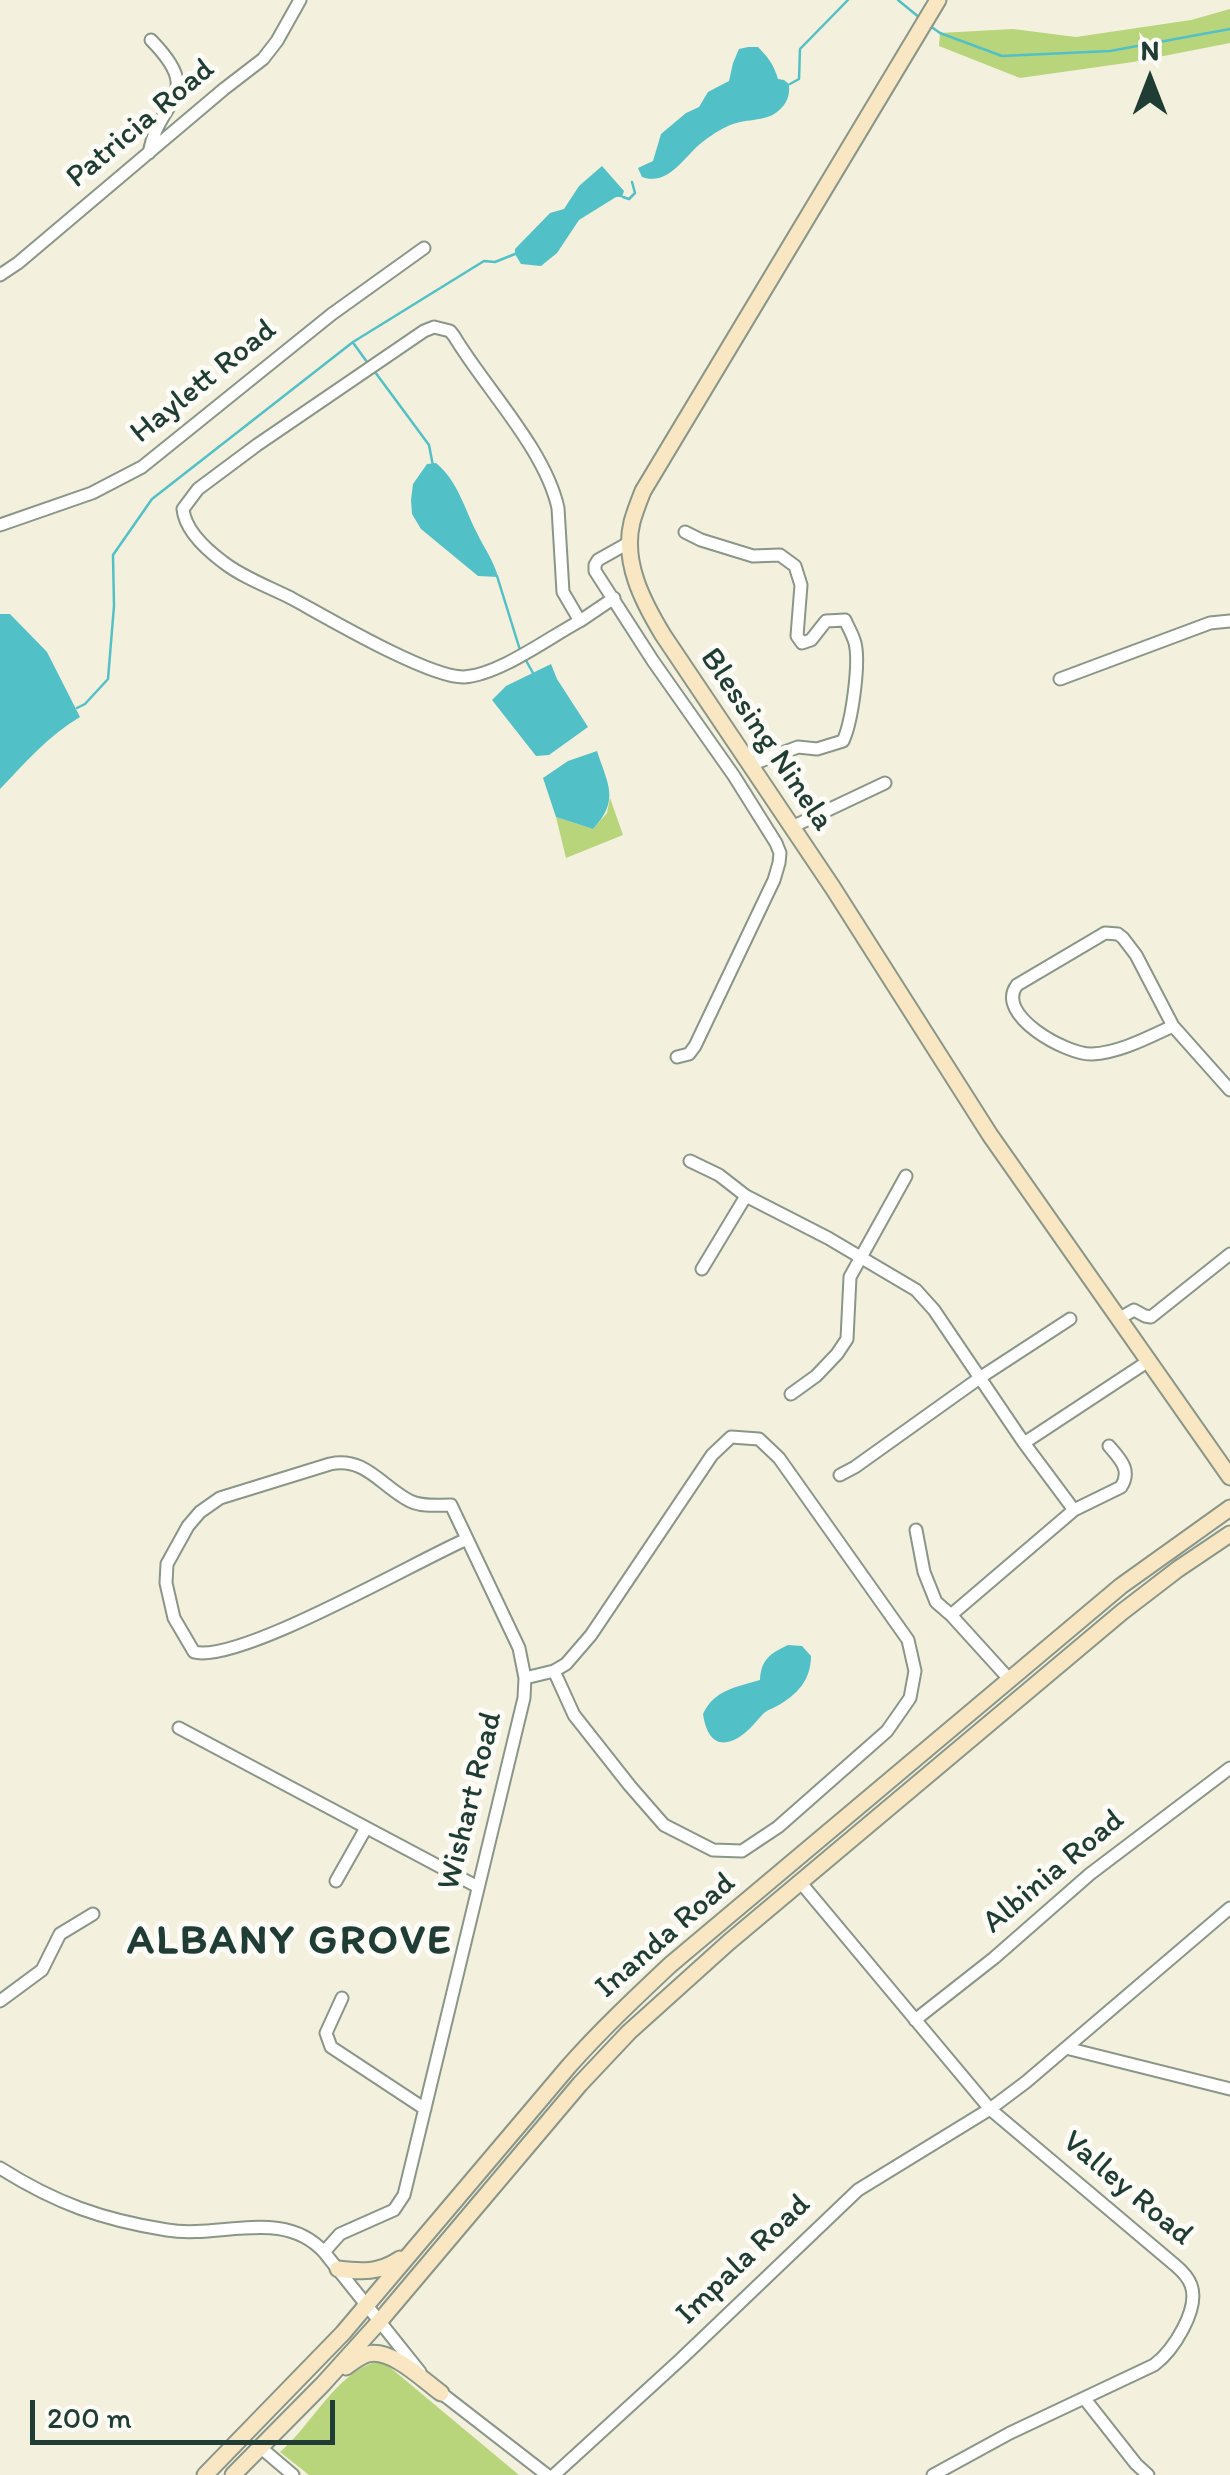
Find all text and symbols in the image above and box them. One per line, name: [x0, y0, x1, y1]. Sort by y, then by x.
north arrow: [1100, 30, 1200, 130]
text: N: [1141, 33, 1159, 67]
street label: Patricia Road: [59, 51, 223, 197]
street label: Haylett Road: [123, 311, 285, 453]
street label: Blessing Ninela: [691, 641, 841, 839]
street label: Wishart Road: [430, 1708, 512, 1894]
street label: Albinia Road: [975, 1802, 1133, 1942]
street label: Inanda Road: [588, 1865, 744, 2007]
district label: ALBANY GROVE: [127, 1917, 453, 1967]
street label: Valley Road: [1054, 2123, 1200, 2255]
street label: Impala Road: [669, 2186, 819, 2334]
scale bar: [35, 2380, 340, 2442]
text: 200 m: [47, 2399, 132, 2436]

